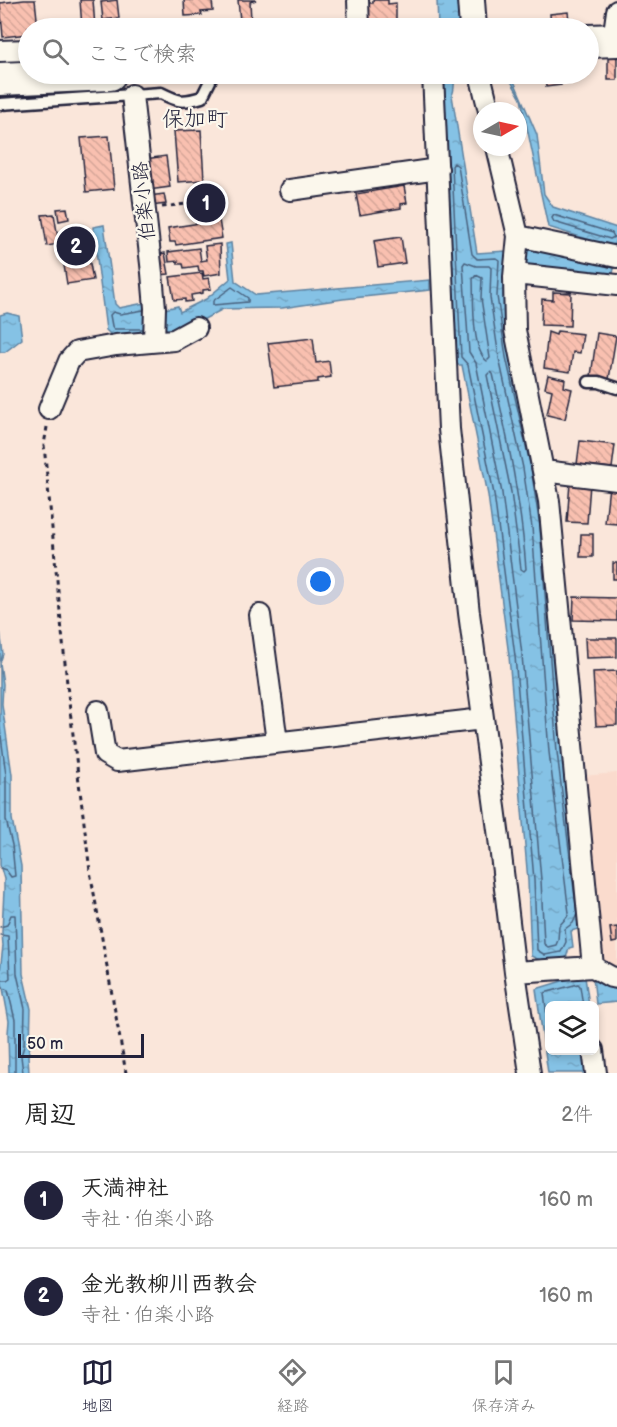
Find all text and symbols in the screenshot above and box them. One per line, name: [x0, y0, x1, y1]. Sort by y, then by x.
search box: [18, 18, 599, 84]
icon: search: [39, 35, 72, 68]
text: ここで検索: [87, 41, 197, 68]
north arrow: [473, 102, 527, 156]
district label: 保加町: [162, 106, 228, 133]
street label: 伯楽小路: [128, 160, 160, 242]
pin: 1: [186, 180, 226, 226]
pin: 2: [56, 224, 96, 268]
your location: [306, 567, 335, 596]
map controls: [545, 1001, 599, 1055]
button: layers: [545, 1001, 599, 1055]
scale bar: [18, 1031, 144, 1058]
text: 50 m: [27, 1035, 63, 1054]
text: 周辺: [24, 1100, 76, 1131]
text: 2件: [561, 1103, 593, 1127]
text: 天満神社: [81, 1175, 169, 1202]
text: 1: [39, 1188, 48, 1212]
text: 160 m: [539, 1188, 593, 1212]
text: 寺社 · 伯楽小路: [81, 1207, 214, 1231]
text: 金光教柳川西教会: [81, 1271, 257, 1298]
text: 2: [38, 1284, 49, 1308]
text: 160 m: [539, 1284, 593, 1308]
text: 寺社 · 伯楽小路: [81, 1303, 214, 1327]
tab: 地図: [81, 1356, 114, 1416]
tab: 経路: [276, 1356, 309, 1416]
tab: 保存済み: [472, 1356, 536, 1416]

